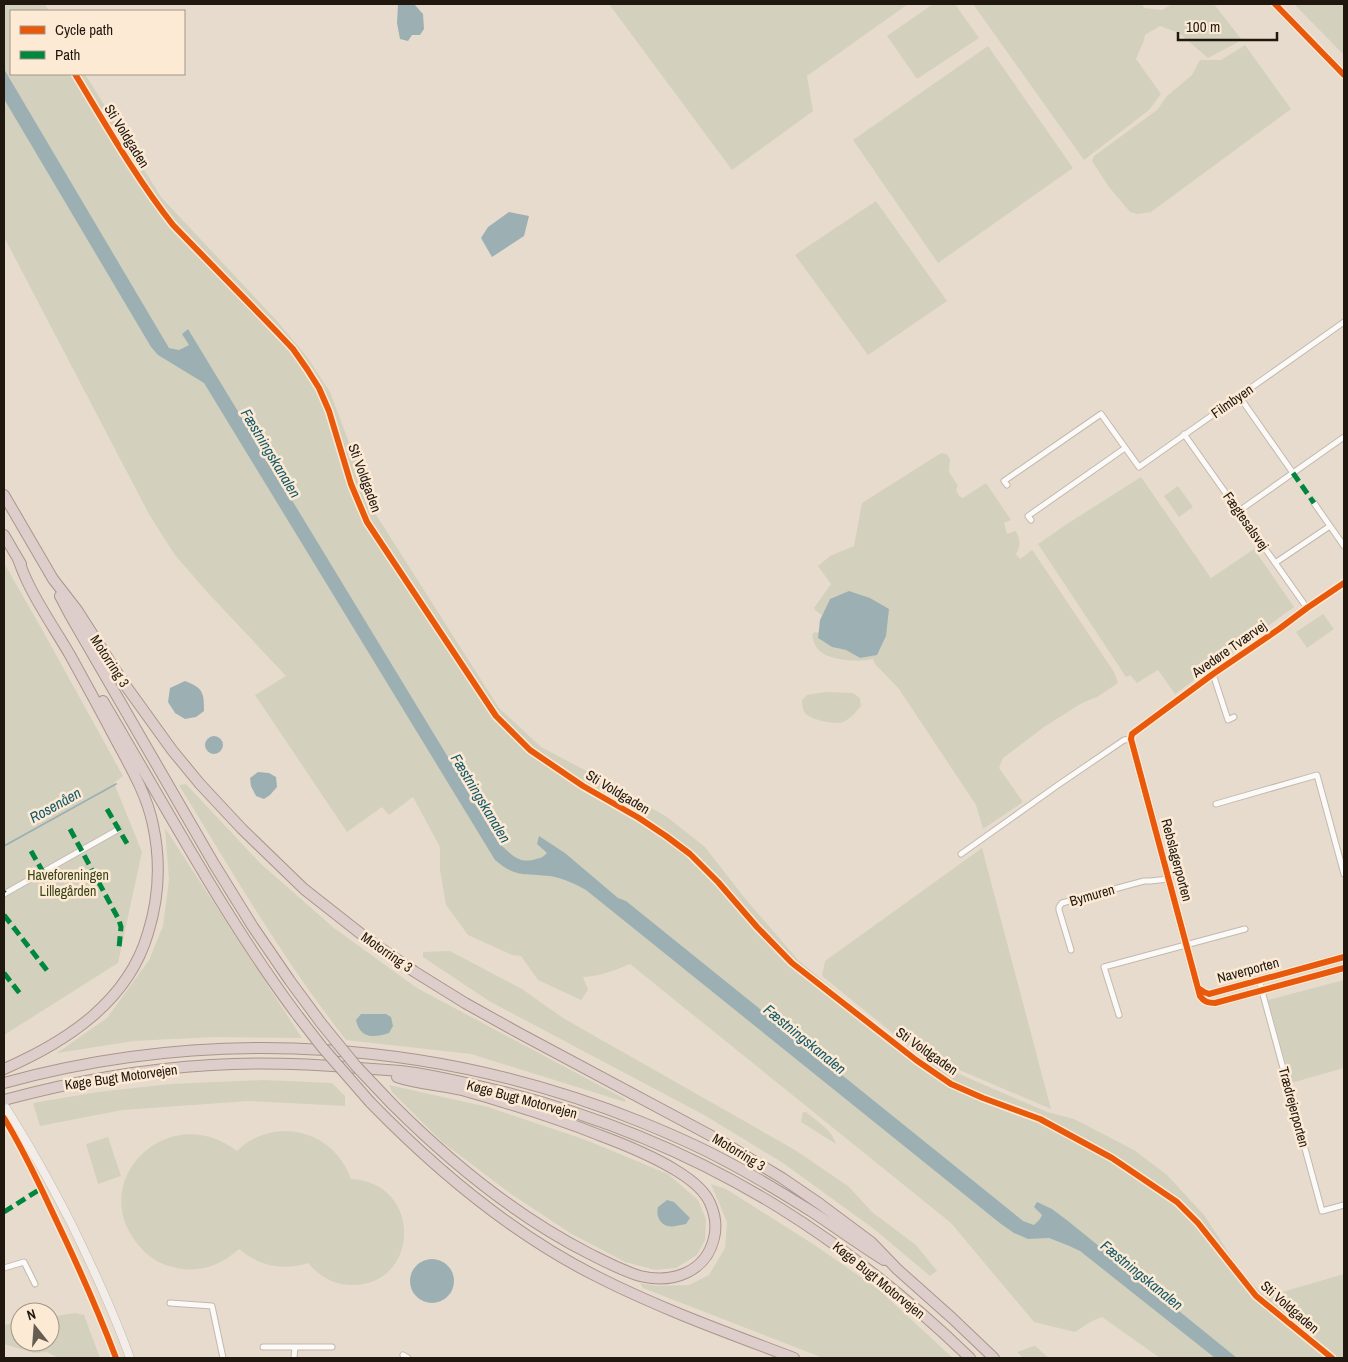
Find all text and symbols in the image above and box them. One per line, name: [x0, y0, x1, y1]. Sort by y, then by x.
legend: [10, 10, 185, 75]
scale bar: [1178, 10, 1277, 42]
text: 100 m: [1186, 16, 1220, 37]
text: Cycle path: [55, 19, 113, 40]
text: Path: [55, 44, 80, 65]
street label: Sti Voldgaden: [100, 101, 154, 171]
street label: Filmbyen: [1207, 380, 1257, 422]
water label: Fæstningskanalen: [236, 404, 306, 502]
street label: Sti Voldgaden: [344, 441, 386, 515]
street label: Fægtesalsvej: [1219, 488, 1273, 554]
street label: Avedøre Tværvej: [1187, 617, 1270, 682]
street label: Motorring 3: [86, 631, 134, 691]
water label: Fæstningskanalen: [446, 749, 516, 847]
street label: Sti Voldgaden: [583, 766, 653, 818]
water label: Rosenåen: [25, 782, 85, 828]
street label: Rebslagerporten: [1157, 817, 1197, 903]
park label: Haveforeningen Lillegården: [27, 866, 109, 900]
street label: Bymuren: [1067, 880, 1117, 910]
street label: Motorring 3: [358, 928, 416, 976]
street label: Naverporten: [1215, 953, 1281, 987]
water label: Fæstningskanalen: [759, 999, 851, 1079]
street label: Sti Voldgaden: [893, 1023, 961, 1079]
street label: Køge Bugt Motorvejen: [63, 1060, 179, 1094]
street label: Trædrejerporten: [1275, 1065, 1313, 1149]
street label: Køge Bugt Motorvejen: [465, 1076, 579, 1122]
street label: Motorring 3: [709, 1129, 769, 1175]
water label: Fæstningskanalen: [1096, 1235, 1188, 1315]
street label: Køge Bugt Motorvejen: [829, 1237, 929, 1323]
street label: Sti Voldgaden: [1257, 1277, 1323, 1337]
north arrow: [10, 1302, 60, 1352]
text: N: [25, 1305, 38, 1324]

